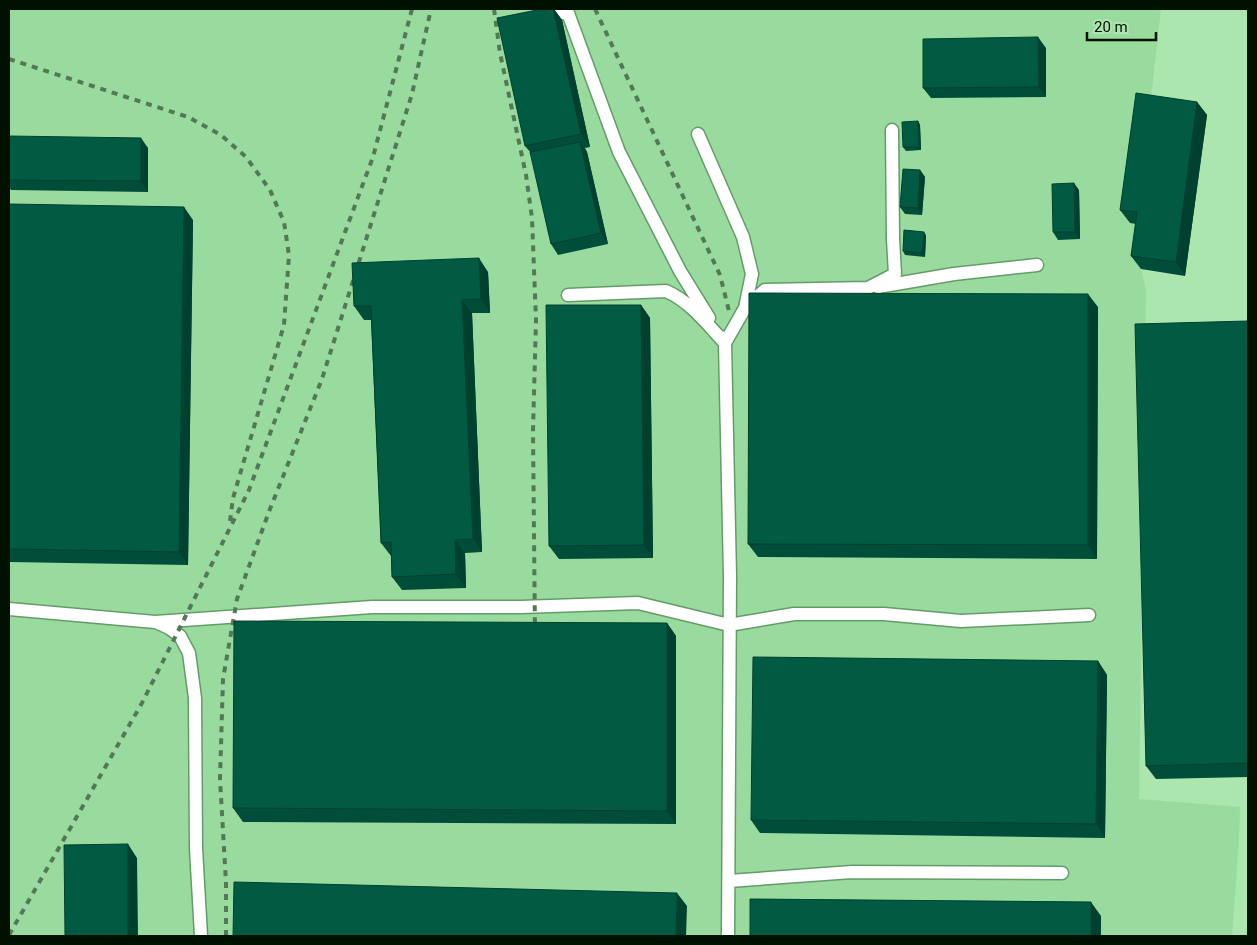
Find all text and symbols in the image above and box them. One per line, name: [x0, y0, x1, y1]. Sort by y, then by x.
scale bar: [1087, 10, 1156, 42]
text: 20 m: [1094, 18, 1128, 36]

